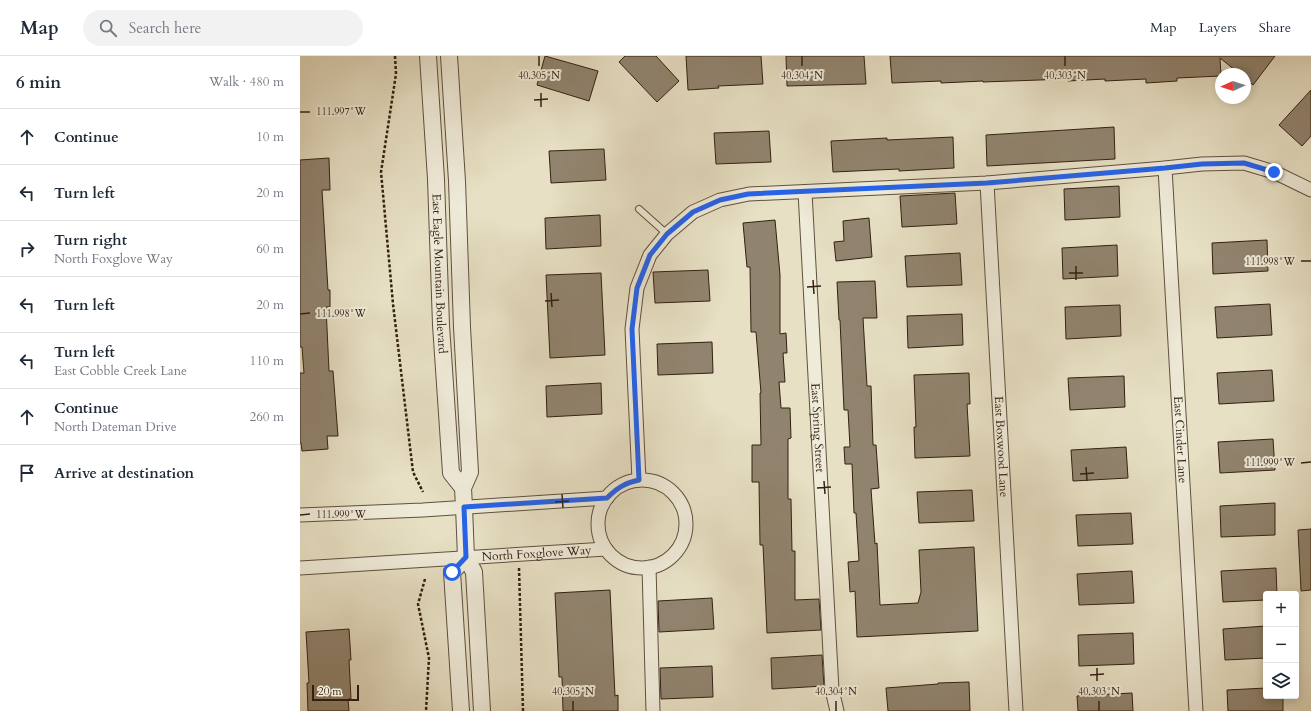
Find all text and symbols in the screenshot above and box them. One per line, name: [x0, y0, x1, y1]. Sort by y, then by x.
search box: [83, 10, 363, 46]
text: Map: [20, 15, 59, 41]
icon: search: [97, 17, 119, 39]
text: Search here: [129, 18, 201, 38]
text: Map: [1150, 18, 1177, 37]
text: Layers: [1199, 18, 1237, 37]
text: Share: [1259, 18, 1291, 37]
north arrow: [1215, 68, 1251, 104]
text: 40.305°N: [518, 69, 560, 83]
text: 40.304°N: [781, 69, 823, 83]
text: 40.303°N: [1044, 69, 1086, 83]
text: 6 min: [16, 71, 61, 94]
text: Walk · 480 m: [209, 73, 284, 91]
text: 111.997°W: [316, 105, 367, 119]
icon: ahead: [16, 126, 38, 148]
text: Continue: [54, 127, 119, 147]
text: 10 m: [256, 128, 284, 146]
route end: [1265, 163, 1283, 181]
icon: left: [16, 182, 38, 204]
text: Turn left: [54, 183, 115, 203]
text: 20 m: [256, 184, 284, 202]
street label: East Eagle Mountain Boulevard: [429, 193, 451, 355]
text: Turn right: [54, 230, 127, 250]
icon: right: [16, 238, 38, 260]
text: 60 m: [256, 240, 284, 258]
text: North Foxglove Way: [54, 250, 173, 268]
text: 111.998°W: [1245, 255, 1296, 269]
icon: left: [16, 294, 38, 316]
text: Turn left: [54, 295, 115, 315]
text: 20 m: [256, 296, 284, 314]
text: 111.998°W: [316, 307, 367, 321]
text: Turn left: [54, 342, 115, 362]
icon: left: [16, 350, 38, 372]
text: 110 m: [250, 352, 284, 370]
text: East Cobble Creek Lane: [54, 362, 187, 380]
street label: East Spring Street: [807, 383, 828, 473]
street label: East Boxwood Lane: [991, 396, 1012, 498]
street label: East Cinder Lane: [1170, 396, 1191, 484]
text: Continue: [54, 398, 119, 418]
icon: ahead: [16, 406, 38, 428]
text: 260 m: [250, 408, 284, 426]
text: North Dateman Drive: [54, 418, 177, 436]
text: 111.999°W: [1245, 456, 1296, 470]
icon: arrive: [16, 462, 38, 484]
text: Arrive at destination: [54, 463, 194, 483]
text: 111.999°W: [316, 508, 367, 522]
street label: North Foxglove Way: [481, 542, 593, 565]
route start: [443, 563, 461, 581]
map controls: [1263, 591, 1299, 699]
button: +: [1263, 591, 1299, 627]
button: −: [1263, 627, 1299, 663]
button: layers: [1263, 663, 1299, 699]
scale bar: [312, 683, 359, 702]
text: 20 m: [318, 684, 342, 699]
text: 40.305°N: [552, 685, 594, 699]
text: 40.304°N: [815, 685, 857, 699]
text: 40.303°N: [1078, 685, 1120, 699]

